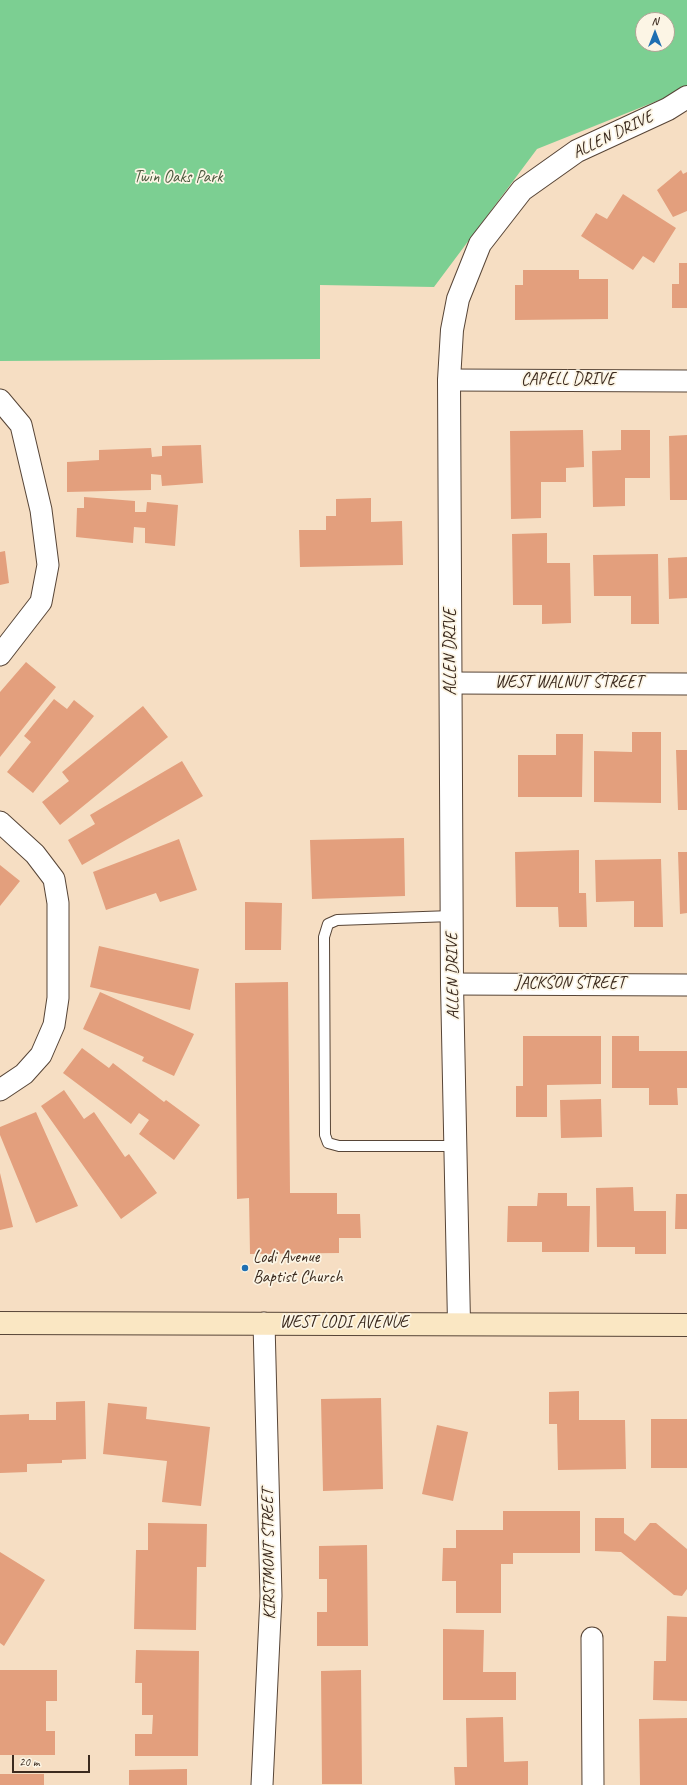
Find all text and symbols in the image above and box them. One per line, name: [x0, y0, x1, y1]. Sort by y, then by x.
north arrow: [635, 12, 675, 52]
text: N: [652, 14, 658, 28]
street label: ALLEN DRIVE: [569, 107, 657, 163]
park label: Twin Oaks Park: [134, 168, 222, 188]
street label: CAPELL DRIVE: [521, 370, 615, 390]
street label: ALLEN DRIVE: [441, 608, 461, 696]
street label: WEST WALNUT STREET: [495, 673, 643, 693]
street label: ALLEN DRIVE: [442, 932, 464, 1020]
street label: JACKSON STREET: [515, 974, 625, 994]
place label: Lodi Avenue Baptist Church: [253, 1248, 343, 1288]
marker: Lodi Avenue Baptist Church: [240, 1263, 250, 1273]
street label: WEST LODI AVENUE: [280, 1313, 408, 1333]
street label: KIRSTMONT STREET: [258, 1488, 280, 1620]
scale bar: [14, 1747, 92, 1773]
text: 20 m: [19, 1754, 39, 1770]

